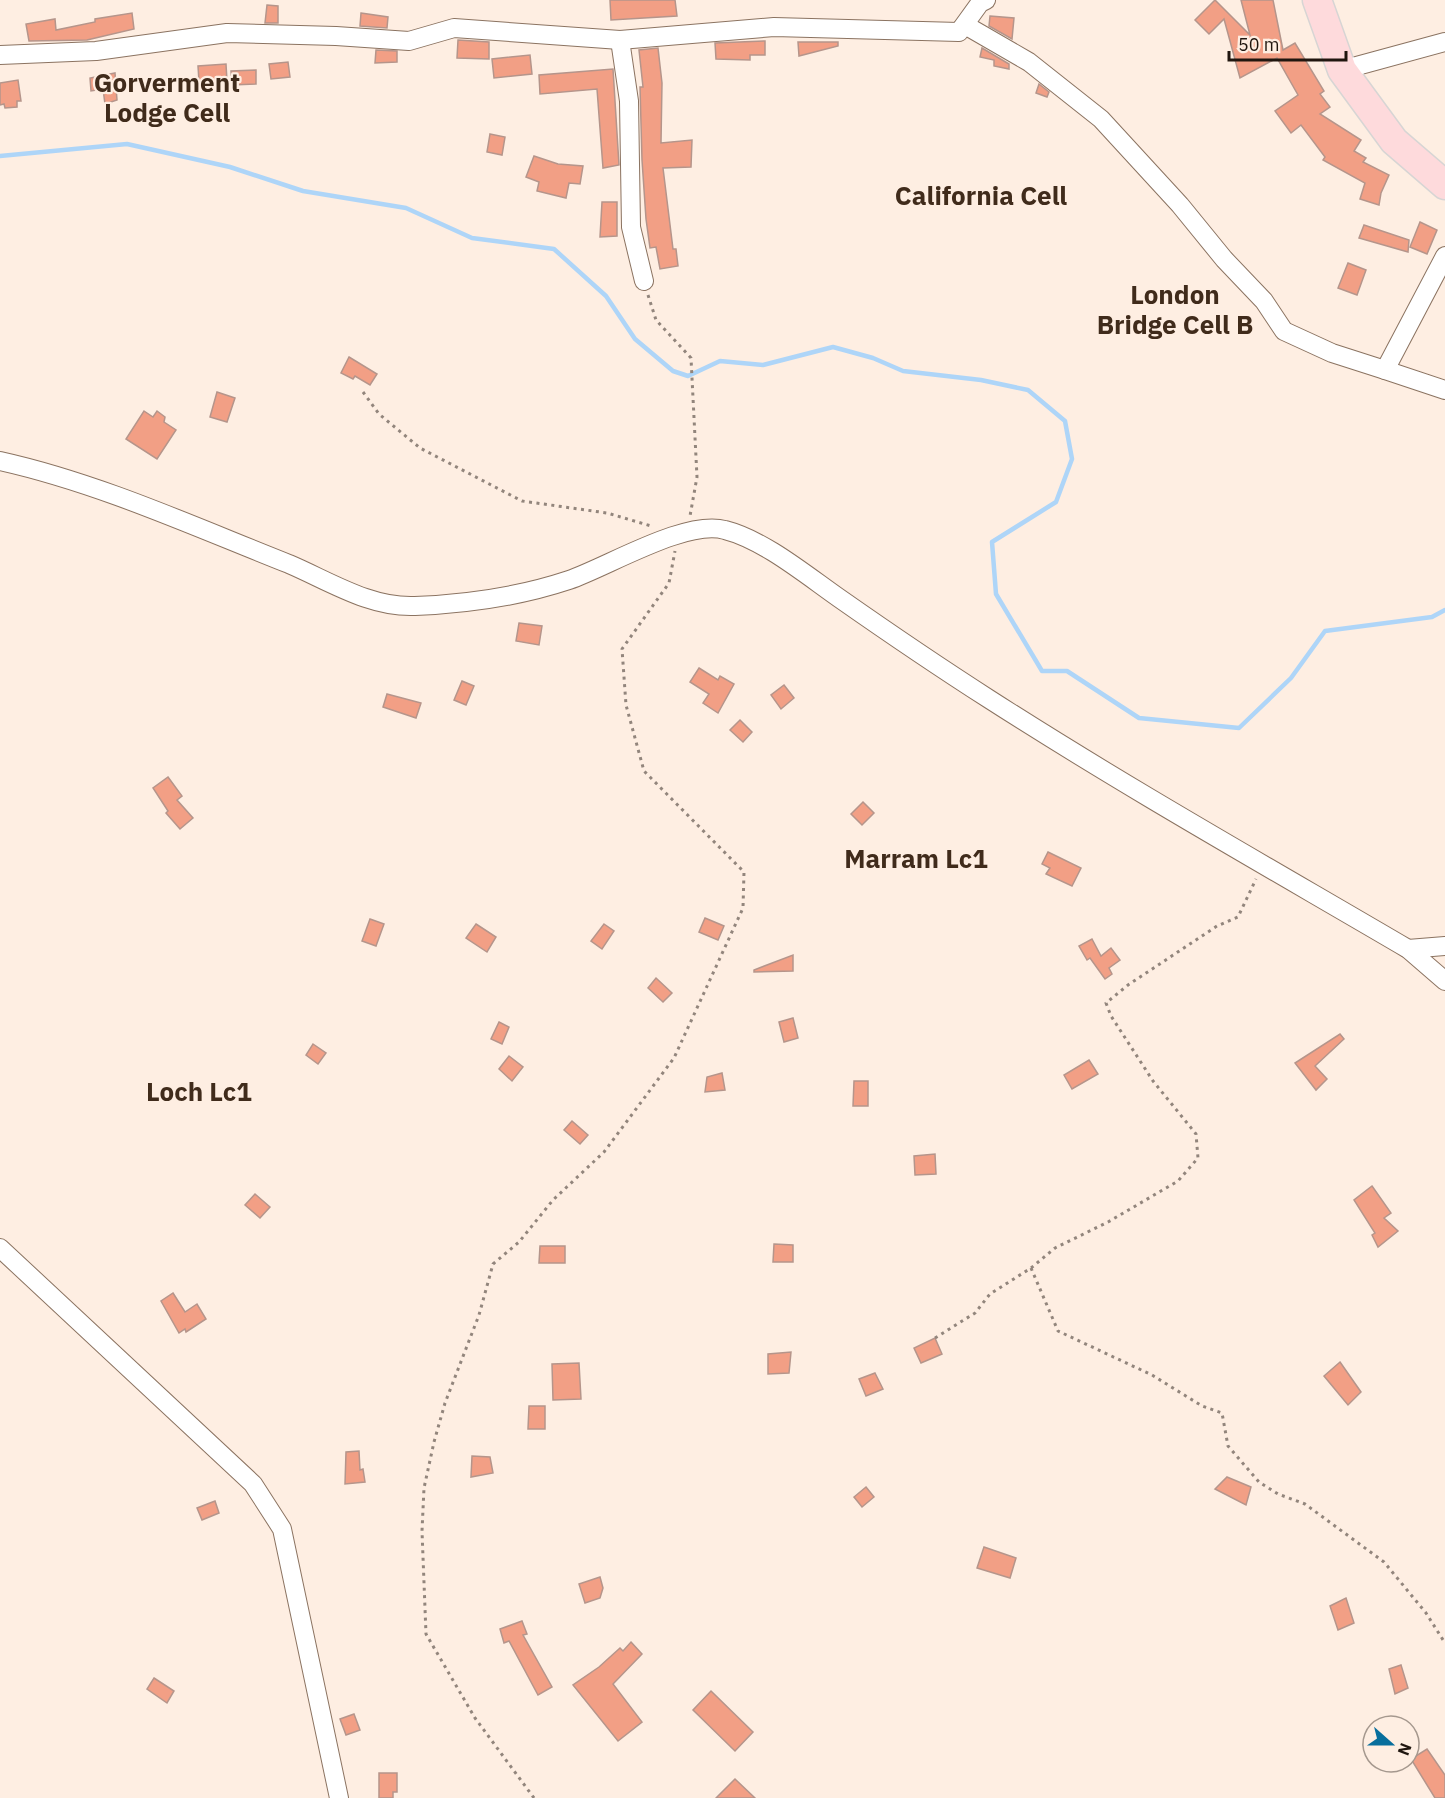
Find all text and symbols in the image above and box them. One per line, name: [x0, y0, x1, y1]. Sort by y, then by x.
scale bar: [1229, 24, 1346, 62]
text: 50 m: [1238, 33, 1280, 56]
district label: Gorverment Lodge Cell: [94, 65, 240, 129]
district label: California Cell: [895, 178, 1067, 212]
district label: London Bridge Cell B: [1097, 277, 1253, 341]
district label: Marram Lc1: [844, 841, 988, 875]
district label: Loch Lc1: [146, 1074, 252, 1108]
north arrow: [1361, 1714, 1421, 1774]
text: N: [1394, 1740, 1416, 1758]

